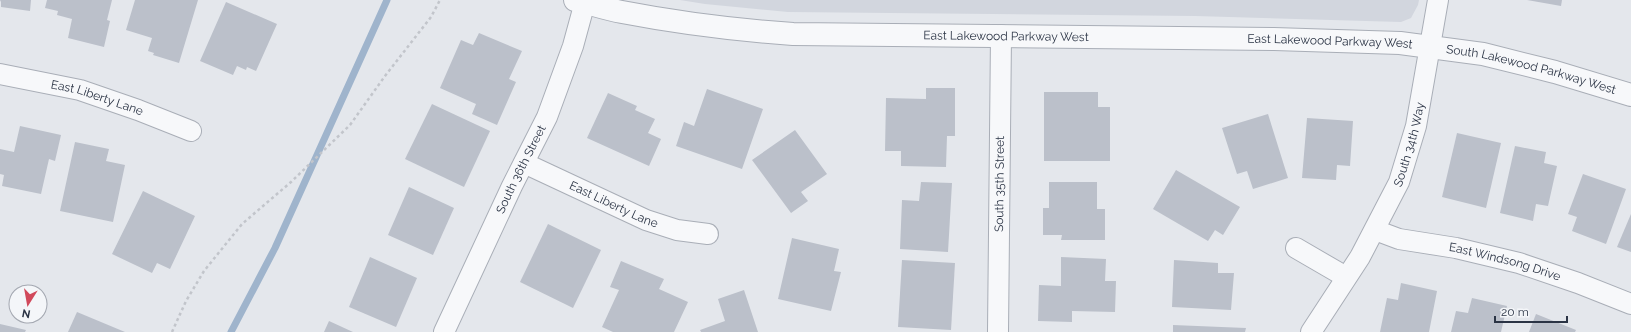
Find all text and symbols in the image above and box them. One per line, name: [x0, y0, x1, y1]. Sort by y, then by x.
street label: East Lakewood Parkway West: [923, 28, 1089, 44]
street label: East Lakewood Parkway West: [1247, 32, 1413, 52]
street label: South Lakewood Parkway West: [1445, 42, 1618, 97]
street label: East Liberty Lane: [50, 77, 145, 118]
street label: South 34th Way: [1391, 101, 1427, 189]
street label: South 36th Street: [493, 123, 549, 216]
street label: South 35th Street: [992, 136, 1007, 232]
street label: East Liberty Lane: [567, 178, 660, 230]
street label: East Windsong Drive: [1448, 240, 1562, 284]
north arrow: [8, 284, 48, 324]
scale bar: [1495, 298, 1567, 324]
text: 20 m: [1501, 305, 1529, 319]
text: N: [21, 306, 32, 321]

